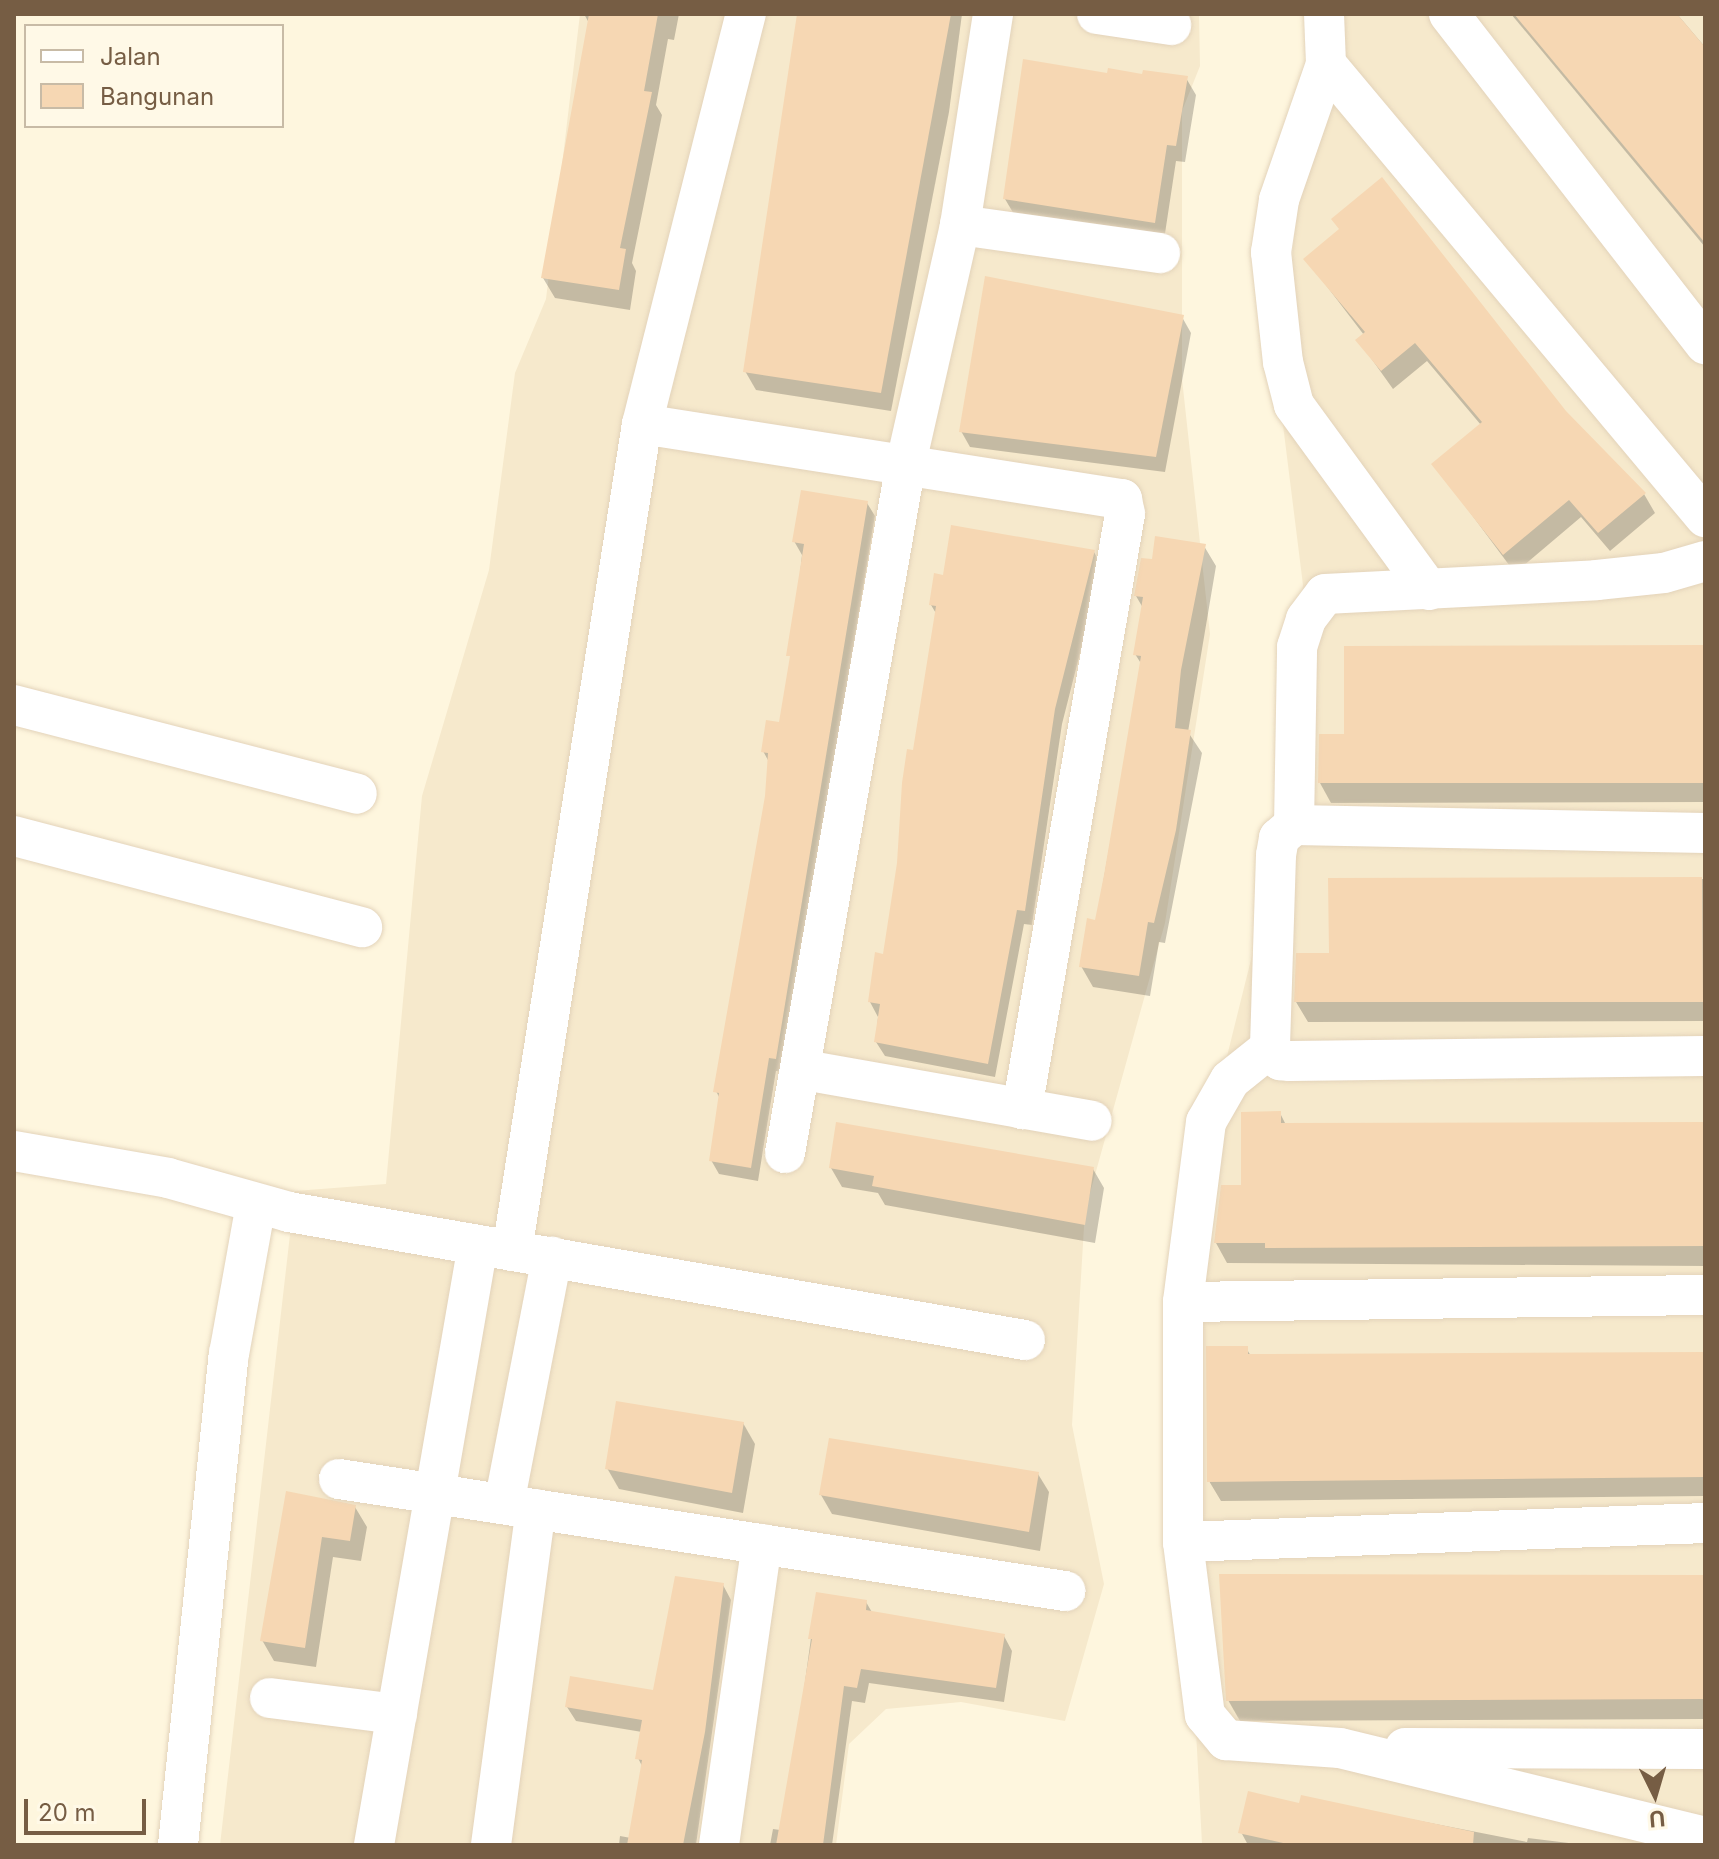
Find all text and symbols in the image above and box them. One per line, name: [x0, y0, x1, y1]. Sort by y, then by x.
legend: [24, 24, 284, 128]
text: Jalan: [100, 42, 161, 71]
text: Bangunan: [100, 82, 214, 111]
north arrow: [1615, 1755, 1695, 1835]
scale bar: [28, 1783, 150, 1833]
text: 20 m: [38, 1798, 96, 1827]
text: U: [1648, 1805, 1666, 1833]

